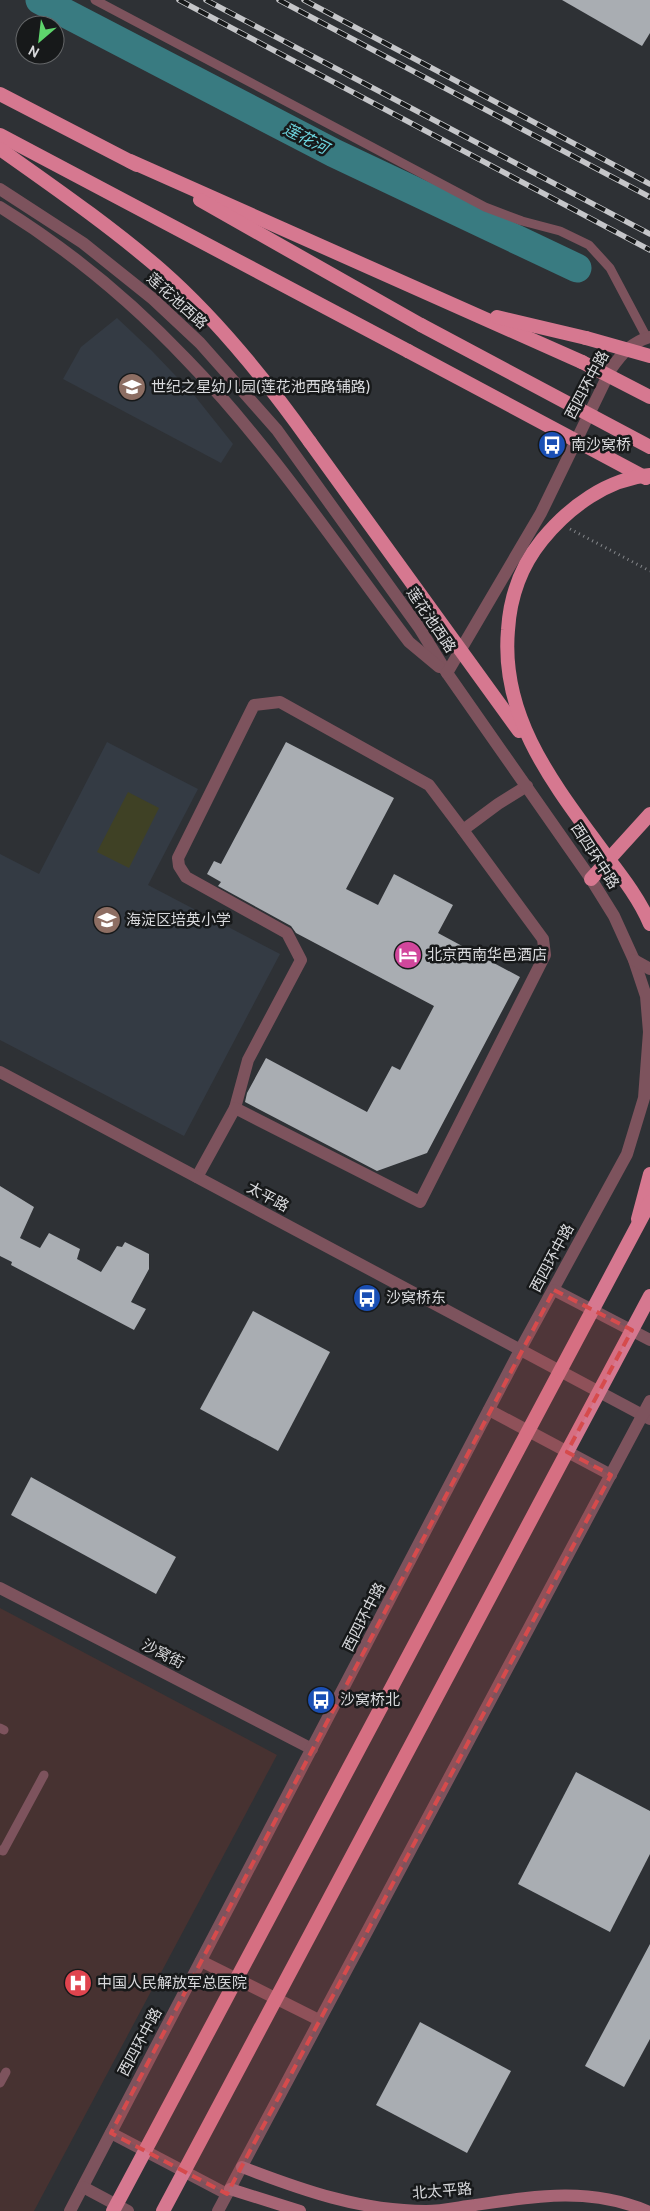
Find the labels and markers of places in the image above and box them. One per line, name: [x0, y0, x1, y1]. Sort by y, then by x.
school or university icon: 世纪之星幼儿园(莲花池西路辅路): [117, 372, 147, 402]
place label: 世纪之星幼儿园(莲花池西路辅路): [151, 378, 370, 396]
bus stop icon: 南沙窝桥: [537, 430, 567, 460]
place label: 南沙窝桥: [571, 436, 631, 454]
school or university icon: 海淀区培英小学: [92, 905, 122, 935]
place label: 海淀区培英小学: [126, 911, 231, 929]
hotel icon: 北京西南华邑酒店: [393, 940, 423, 970]
place label: 北京西南华邑酒店: [427, 946, 547, 964]
bus stop icon: 沙窝桥东: [352, 1283, 382, 1313]
place label: 沙窝桥东: [386, 1289, 446, 1307]
bus stop icon: 沙窝桥北: [306, 1685, 336, 1715]
place label: 沙窝桥北: [340, 1691, 400, 1709]
hospital icon: 中国人民解放军总医院: [63, 1968, 93, 1998]
place label: 中国人民解放军总医院: [97, 1974, 247, 1992]

